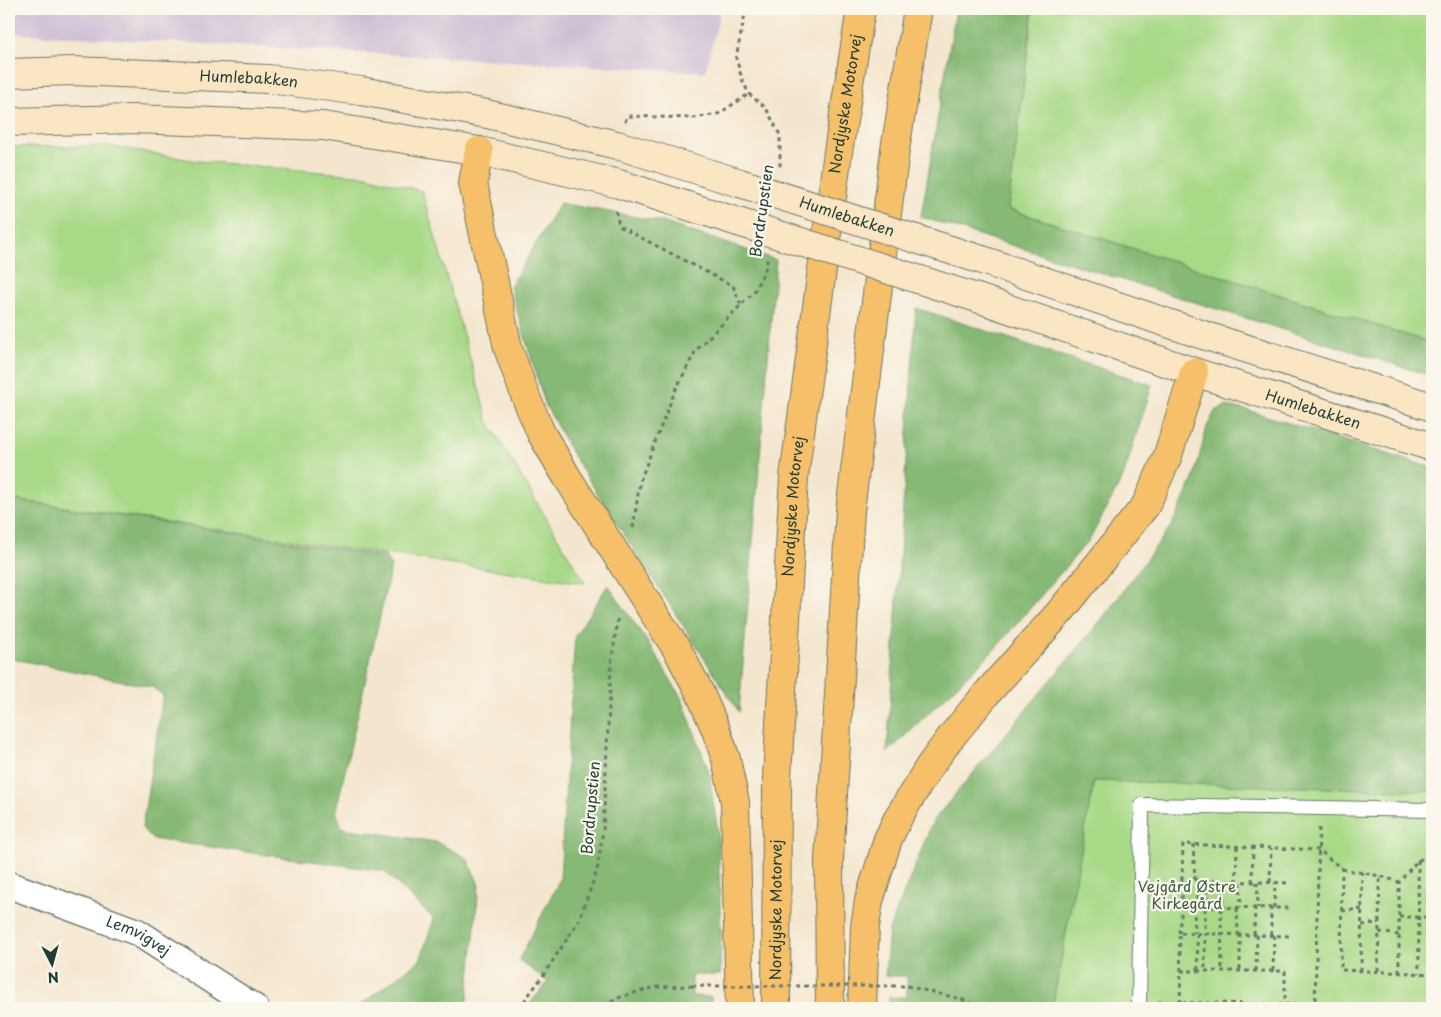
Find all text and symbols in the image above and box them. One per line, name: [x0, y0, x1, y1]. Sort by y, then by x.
street label: Nordjyske Motorvej: [822, 32, 867, 175]
street label: Humlebakken: [199, 63, 300, 93]
street label: Bordrupstien: [743, 163, 778, 259]
street label: Humlebakken: [797, 190, 898, 241]
street label: Humlebakken: [1263, 382, 1364, 434]
street label: Nordjyske Motorvej: [775, 435, 809, 577]
street label: Bordrupstien: [574, 760, 605, 856]
street label: Nordjyske Motorvej: [763, 839, 787, 981]
park label: Vejgård Østre Kirkegård: [1138, 874, 1236, 914]
street label: Lemvigvej: [103, 909, 176, 961]
north arrow: [28, 940, 78, 990]
text: N: [47, 966, 60, 988]

